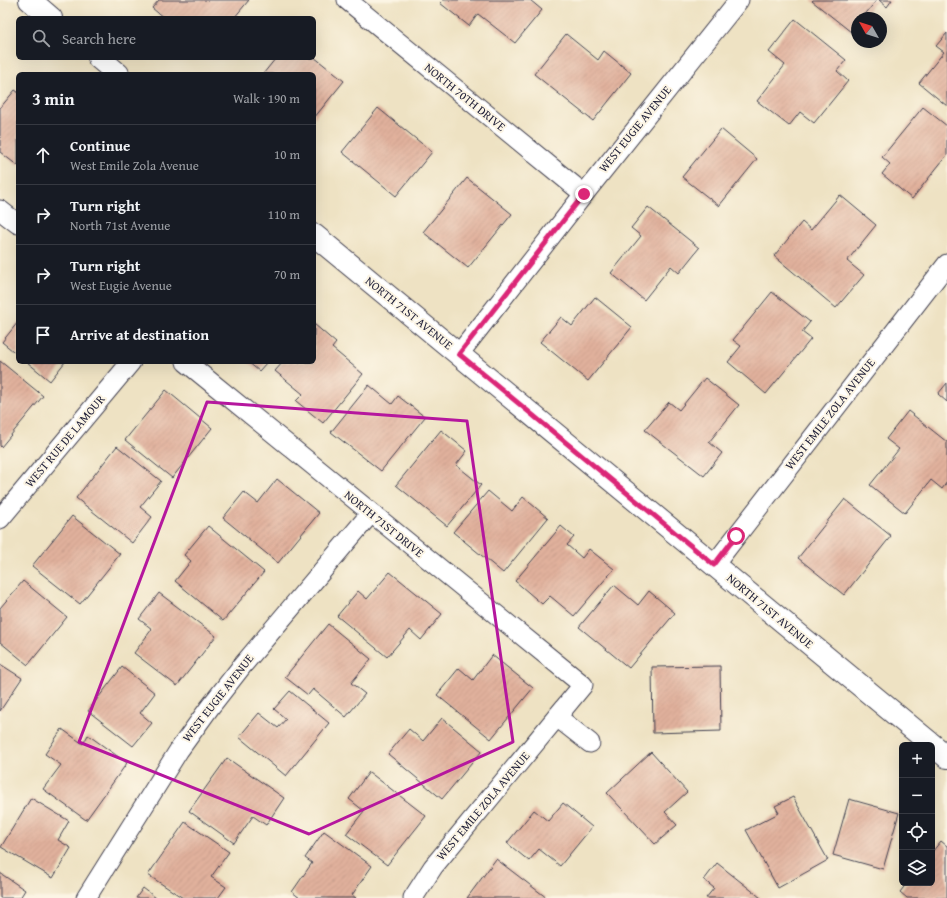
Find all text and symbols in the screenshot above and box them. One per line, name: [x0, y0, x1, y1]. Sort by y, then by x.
north arrow: [851, 12, 887, 48]
search box: [16, 16, 316, 60]
icon: search: [30, 27, 52, 49]
text: Search here: [62, 28, 136, 49]
street label: NORTH 70TH DRIVE: [421, 59, 509, 135]
street label: WEST EUGIE AVENUE: [594, 82, 675, 176]
text: 3 min: [32, 86, 74, 111]
text: Walk · 190 m: [233, 89, 300, 108]
text: Continue: [70, 135, 131, 156]
icon: ahead: [32, 144, 54, 166]
text: 10 m: [274, 145, 300, 164]
text: West Emile Zola Avenue: [70, 156, 199, 175]
route end: [575, 185, 593, 203]
text: Turn right: [70, 195, 141, 216]
icon: right: [32, 204, 54, 226]
text: 110 m: [268, 205, 300, 224]
text: North 71st Avenue: [70, 216, 170, 235]
text: Turn right: [70, 255, 141, 276]
icon: right: [32, 264, 54, 286]
text: 70 m: [274, 265, 300, 284]
street label: NORTH 71ST AVENUE: [362, 272, 457, 353]
text: West Eugie Avenue: [70, 276, 172, 295]
icon: arrive: [32, 324, 54, 346]
text: Arrive at destination: [70, 324, 209, 345]
street label: WEST EMILE ZOLA AVENUE: [781, 354, 879, 473]
street label: WEST RUE DE LAMOUR: [21, 391, 108, 491]
street label: NORTH 71ST DRIVE: [341, 486, 428, 561]
route start: [727, 527, 745, 545]
street label: NORTH 71ST AVENUE: [723, 569, 817, 652]
street label: WEST EUGIE AVENUE: [178, 650, 257, 745]
map controls: [899, 742, 935, 886]
button: +: [899, 742, 935, 778]
street label: WEST EMILE ZOLA AVENUE: [432, 748, 533, 864]
button: −: [899, 778, 935, 814]
button: locate: [899, 814, 935, 850]
button: layers: [899, 850, 935, 886]

